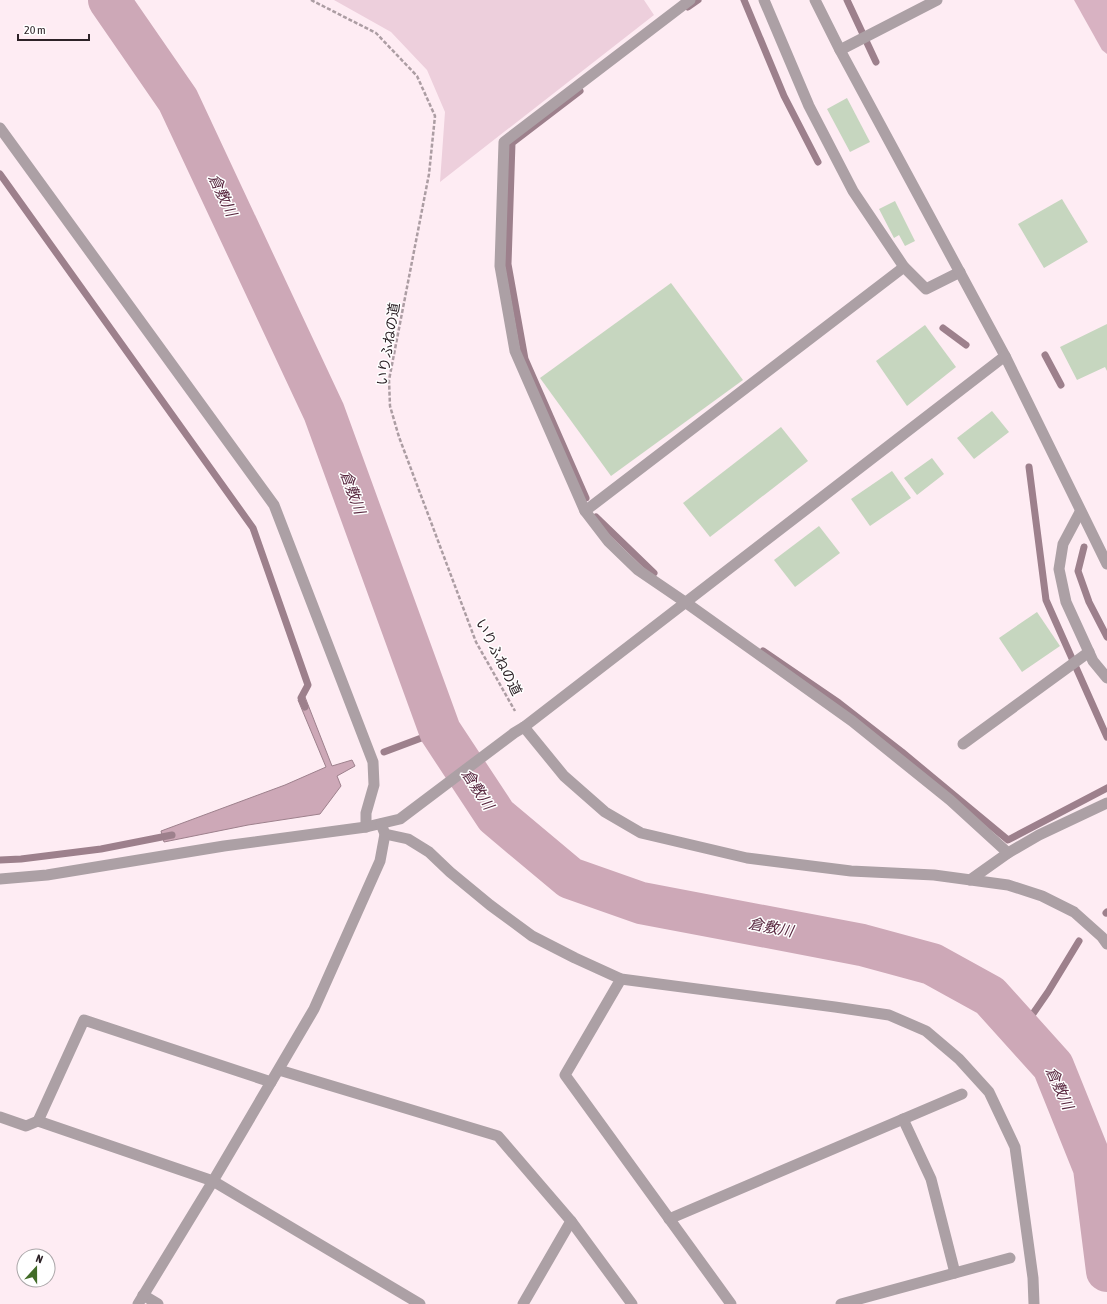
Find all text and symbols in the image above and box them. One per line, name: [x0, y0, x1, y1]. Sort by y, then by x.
scale bar: [18, 16, 89, 42]
text: 20 m: [24, 23, 46, 37]
water label: 倉敷川: [206, 171, 241, 221]
street label: いりふねの道: [374, 301, 402, 387]
water label: 倉敷川: [337, 468, 369, 518]
street label: いりふねの道: [473, 616, 525, 698]
water label: 倉敷川: [459, 765, 498, 814]
water label: 倉敷川: [747, 914, 797, 940]
water label: 倉敷川: [1043, 1064, 1078, 1114]
north arrow: [16, 1248, 56, 1288]
text: N: [34, 1252, 45, 1265]

